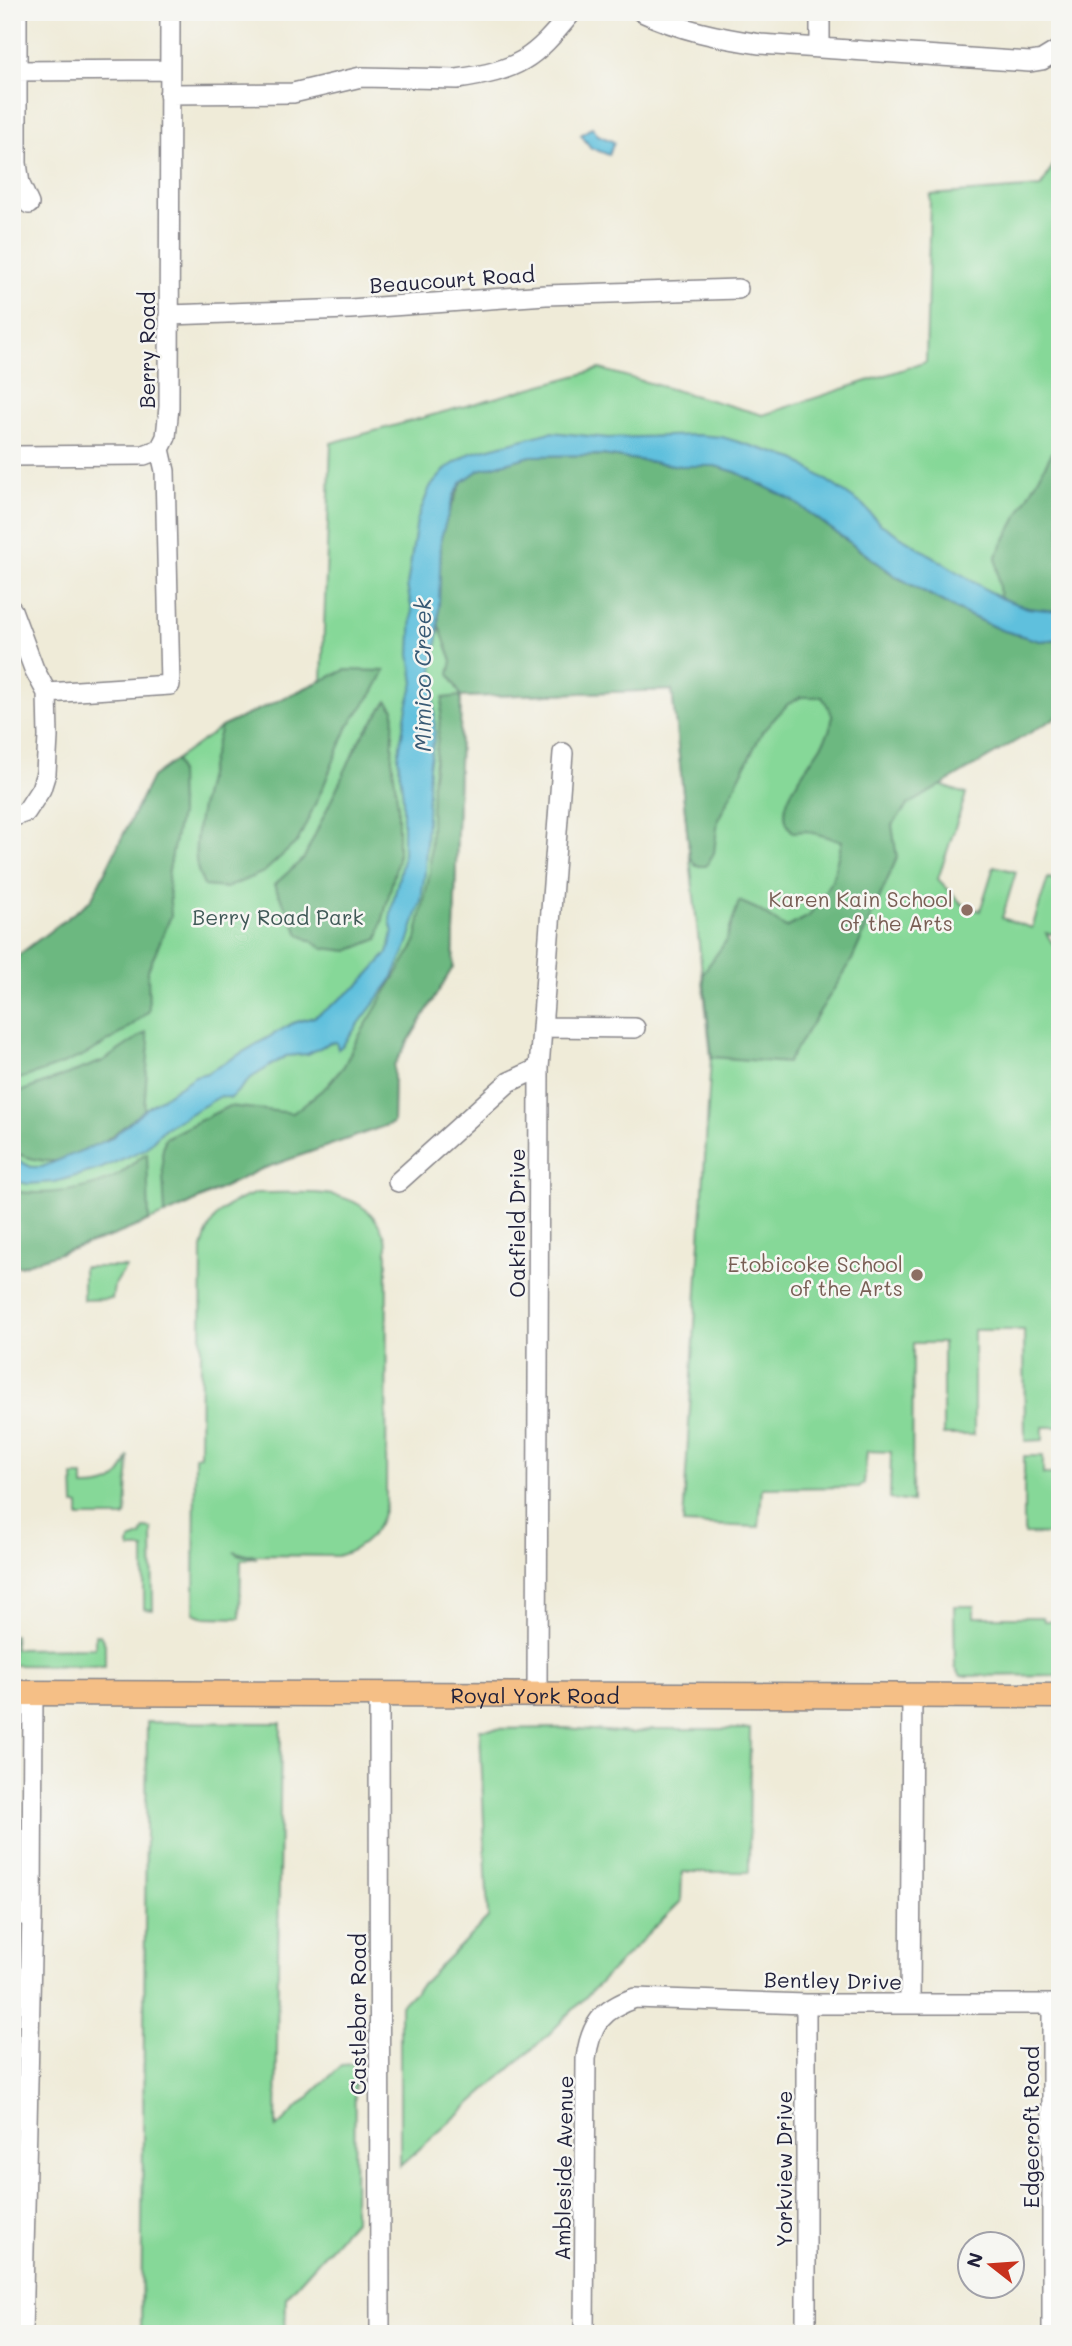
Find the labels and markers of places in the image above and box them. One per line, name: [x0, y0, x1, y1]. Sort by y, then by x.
place label: Karen Kain School of the Arts: [768, 885, 953, 936]
marker: Karen Kain School of the Arts: [959, 902, 975, 918]
place label: Etobicoke School of the Arts: [728, 1250, 903, 1301]
marker: Etobicoke School of the Arts: [909, 1267, 925, 1283]

